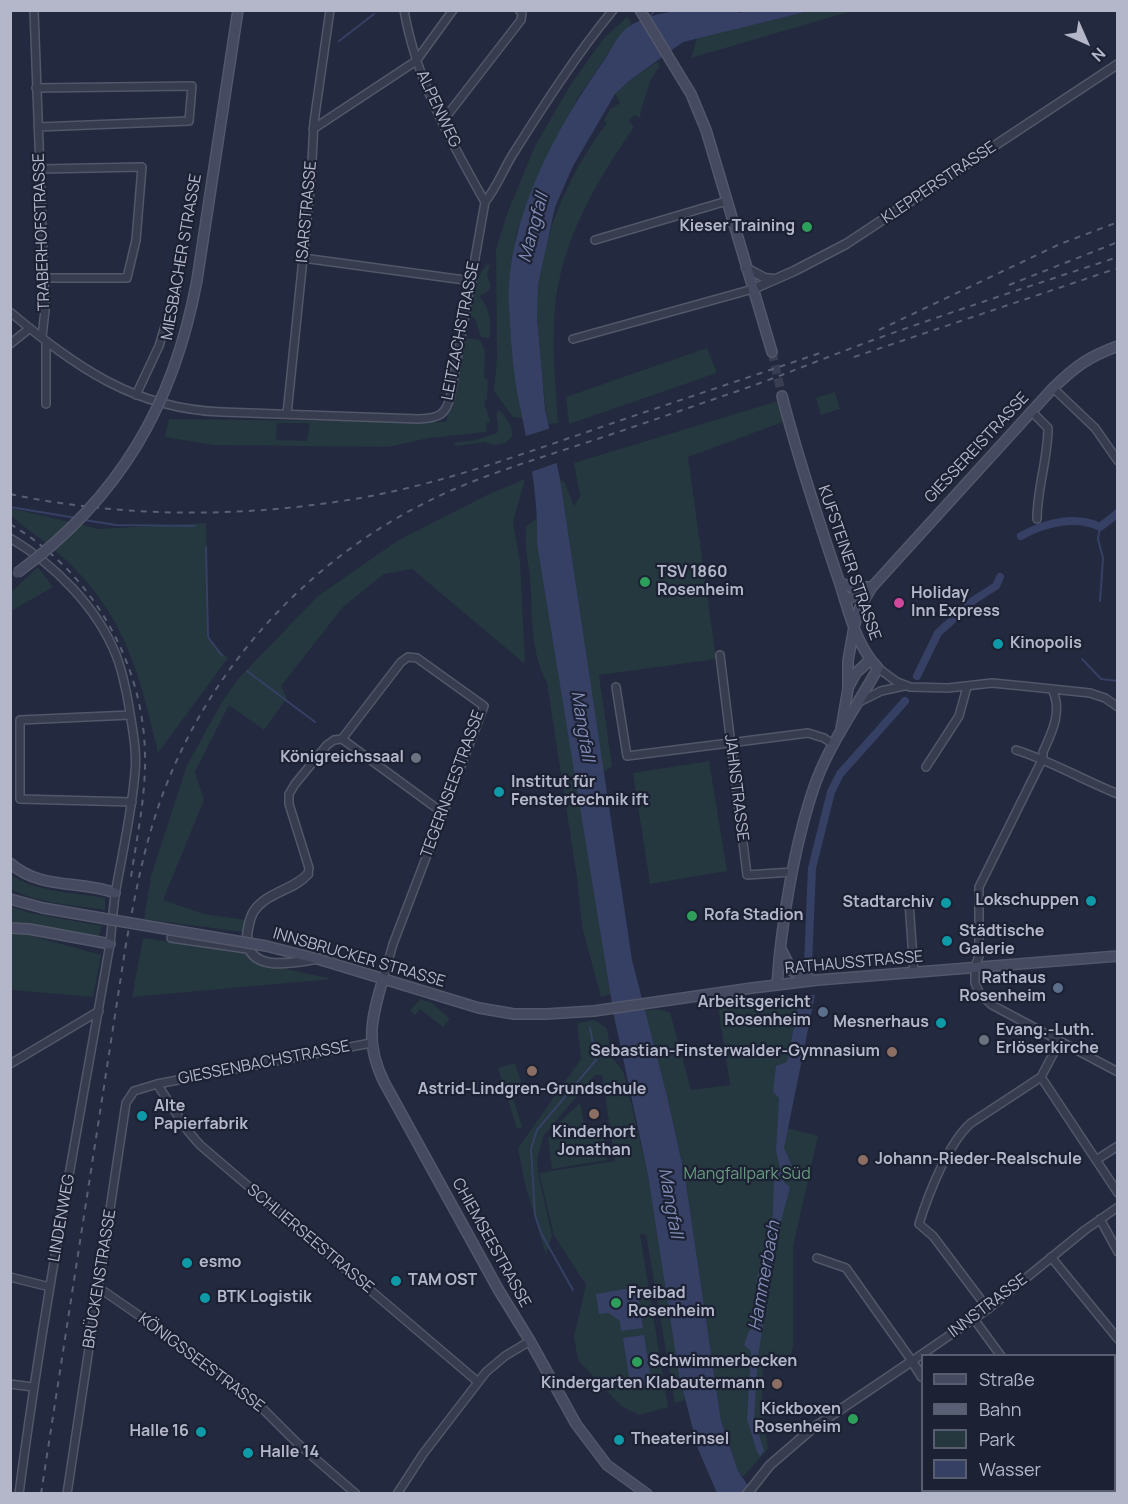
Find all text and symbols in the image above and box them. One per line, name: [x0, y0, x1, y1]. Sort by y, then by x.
north arrow: [1056, 12, 1116, 72]
text: N: [1087, 43, 1111, 67]
street label: ALPENWEG: [412, 67, 464, 151]
street label: KLEPPERSTRASSE: [878, 138, 1000, 228]
street label: TRABERHOFSTRASSE: [30, 153, 54, 311]
street label: ISARSTRASSE: [293, 160, 321, 264]
street label: MIESBACHER STRASSE: [158, 172, 206, 342]
water label: Mangfall: [514, 191, 554, 265]
place label: Kieser Training: [679, 217, 795, 237]
marker: Kieser Training: [800, 220, 814, 234]
street label: LEITZACHSTRASSE: [438, 260, 484, 402]
street label: GIESSEREISTRASSE: [921, 389, 1033, 507]
street label: KUFSTEINER STRASSE: [813, 483, 885, 643]
place label: TSV 1860 Rosenheim: [657, 563, 744, 601]
marker: TSV 1860 Rosenheim: [638, 575, 652, 589]
place label: Holiday Inn Express: [911, 584, 1000, 622]
marker: Holiday Inn Express: [892, 596, 906, 610]
place label: Kinopolis: [1010, 634, 1082, 654]
marker: Kinopolis: [991, 637, 1005, 651]
water label: Mangfall: [566, 689, 598, 763]
street label: TEGERNSEESTRASSE: [417, 708, 489, 860]
street label: JAHNSTRASSE: [720, 733, 752, 843]
place label: Königreichssaal: [280, 748, 404, 768]
marker: Königreichssaal: [409, 751, 423, 765]
place label: Institut für Fenstertechnik ift: [511, 773, 649, 811]
marker: Institut für Fenstertechnik ift: [492, 785, 506, 799]
place label: Lokschuppen: [975, 891, 1079, 911]
place label: Stadtarchiv: [843, 893, 934, 913]
marker: Lokschuppen: [1084, 894, 1098, 908]
marker: Stadtarchiv: [939, 896, 953, 910]
place label: Rofa Stadion: [704, 906, 804, 926]
marker: Rofa Stadion: [685, 909, 699, 923]
place label: Städtische Galerie: [959, 922, 1044, 960]
street label: INNSBRUCKER STRASSE: [271, 924, 447, 992]
marker: Städtische Galerie: [940, 934, 954, 948]
street label: RATHAUSSTRASSE: [784, 947, 924, 979]
place label: Rathaus Rosenheim: [959, 969, 1046, 1007]
marker: Rathaus Rosenheim: [1051, 981, 1065, 995]
place label: Arbeitsgericht Rosenheim: [698, 993, 811, 1031]
marker: Arbeitsgericht Rosenheim: [816, 1005, 830, 1019]
place label: Mesnerhaus: [833, 1013, 929, 1033]
marker: Mesnerhaus: [934, 1016, 948, 1030]
place label: Evang.-Luth. Erlöserkirche: [996, 1021, 1099, 1059]
marker: Evang.-Luth. Erlöserkirche: [977, 1033, 991, 1047]
street label: GIESSENBACHSTRASSE: [177, 1037, 351, 1089]
place label: Sebastian-Finsterwalder-Gymnasium: [590, 1042, 880, 1062]
marker: Sebastian-Finsterwalder-Gymnasium: [885, 1045, 899, 1059]
marker: Astrid-Lindgren-Grundschule: [525, 1064, 539, 1078]
place label: Astrid-Lindgren-Grundschule: [418, 1080, 646, 1100]
place label: Alte Papierfabrik: [154, 1097, 248, 1135]
marker: Kinderhort Jonathan: [587, 1107, 601, 1121]
marker: Alte Papierfabrik: [135, 1109, 149, 1123]
place label: Kinderhort Jonathan: [552, 1123, 636, 1161]
place label: Johann-Rieder-Realschule: [875, 1150, 1082, 1170]
marker: Johann-Rieder-Realschule: [856, 1153, 870, 1167]
park label: Mangfallpark Süd: [683, 1165, 811, 1185]
water label: Mangfall: [653, 1166, 687, 1240]
street label: LINDENWEG: [45, 1173, 79, 1263]
street label: CHIEMSEESTRASSE: [448, 1175, 534, 1311]
street label: SCHLIERSEESTRASSE: [243, 1180, 377, 1298]
street label: BRÜCKENSTRASSE: [80, 1208, 120, 1350]
water label: Hammerbach: [745, 1219, 785, 1333]
place label: esmo: [199, 1253, 241, 1273]
marker: esmo: [180, 1256, 194, 1270]
street label: INNSTRASSE: [945, 1270, 1031, 1342]
place label: TAM OST: [408, 1271, 477, 1291]
marker: TAM OST: [389, 1274, 403, 1288]
place label: Freibad Rosenheim: [628, 1284, 715, 1322]
place label: BTK Logistik: [217, 1288, 311, 1308]
marker: BTK Logistik: [198, 1291, 212, 1305]
marker: Freibad Rosenheim: [609, 1296, 623, 1310]
street label: KÖNIGSSEESTRASSE: [134, 1309, 268, 1417]
place label: Schwimmerbecken: [649, 1352, 797, 1372]
legend: [921, 1354, 1116, 1492]
marker: Schwimmerbecken: [630, 1355, 644, 1369]
text: Straße: [979, 1367, 1035, 1391]
place label: Kindergarten Klabautermann: [541, 1374, 765, 1394]
marker: Kindergarten Klabautermann: [770, 1377, 784, 1391]
text: Bahn: [979, 1397, 1021, 1421]
place label: Kickboxen Rosenheim: [754, 1400, 841, 1438]
marker: Kickboxen Rosenheim: [846, 1412, 860, 1426]
place label: Halle 16: [129, 1422, 189, 1442]
marker: Halle 16: [194, 1425, 208, 1439]
text: Park: [979, 1427, 1015, 1451]
place label: Theaterinsel: [631, 1430, 729, 1450]
marker: Theaterinsel: [612, 1433, 626, 1447]
place label: Halle 14: [260, 1443, 319, 1463]
marker: Halle 14: [241, 1446, 255, 1460]
text: Wasser: [979, 1457, 1041, 1481]

